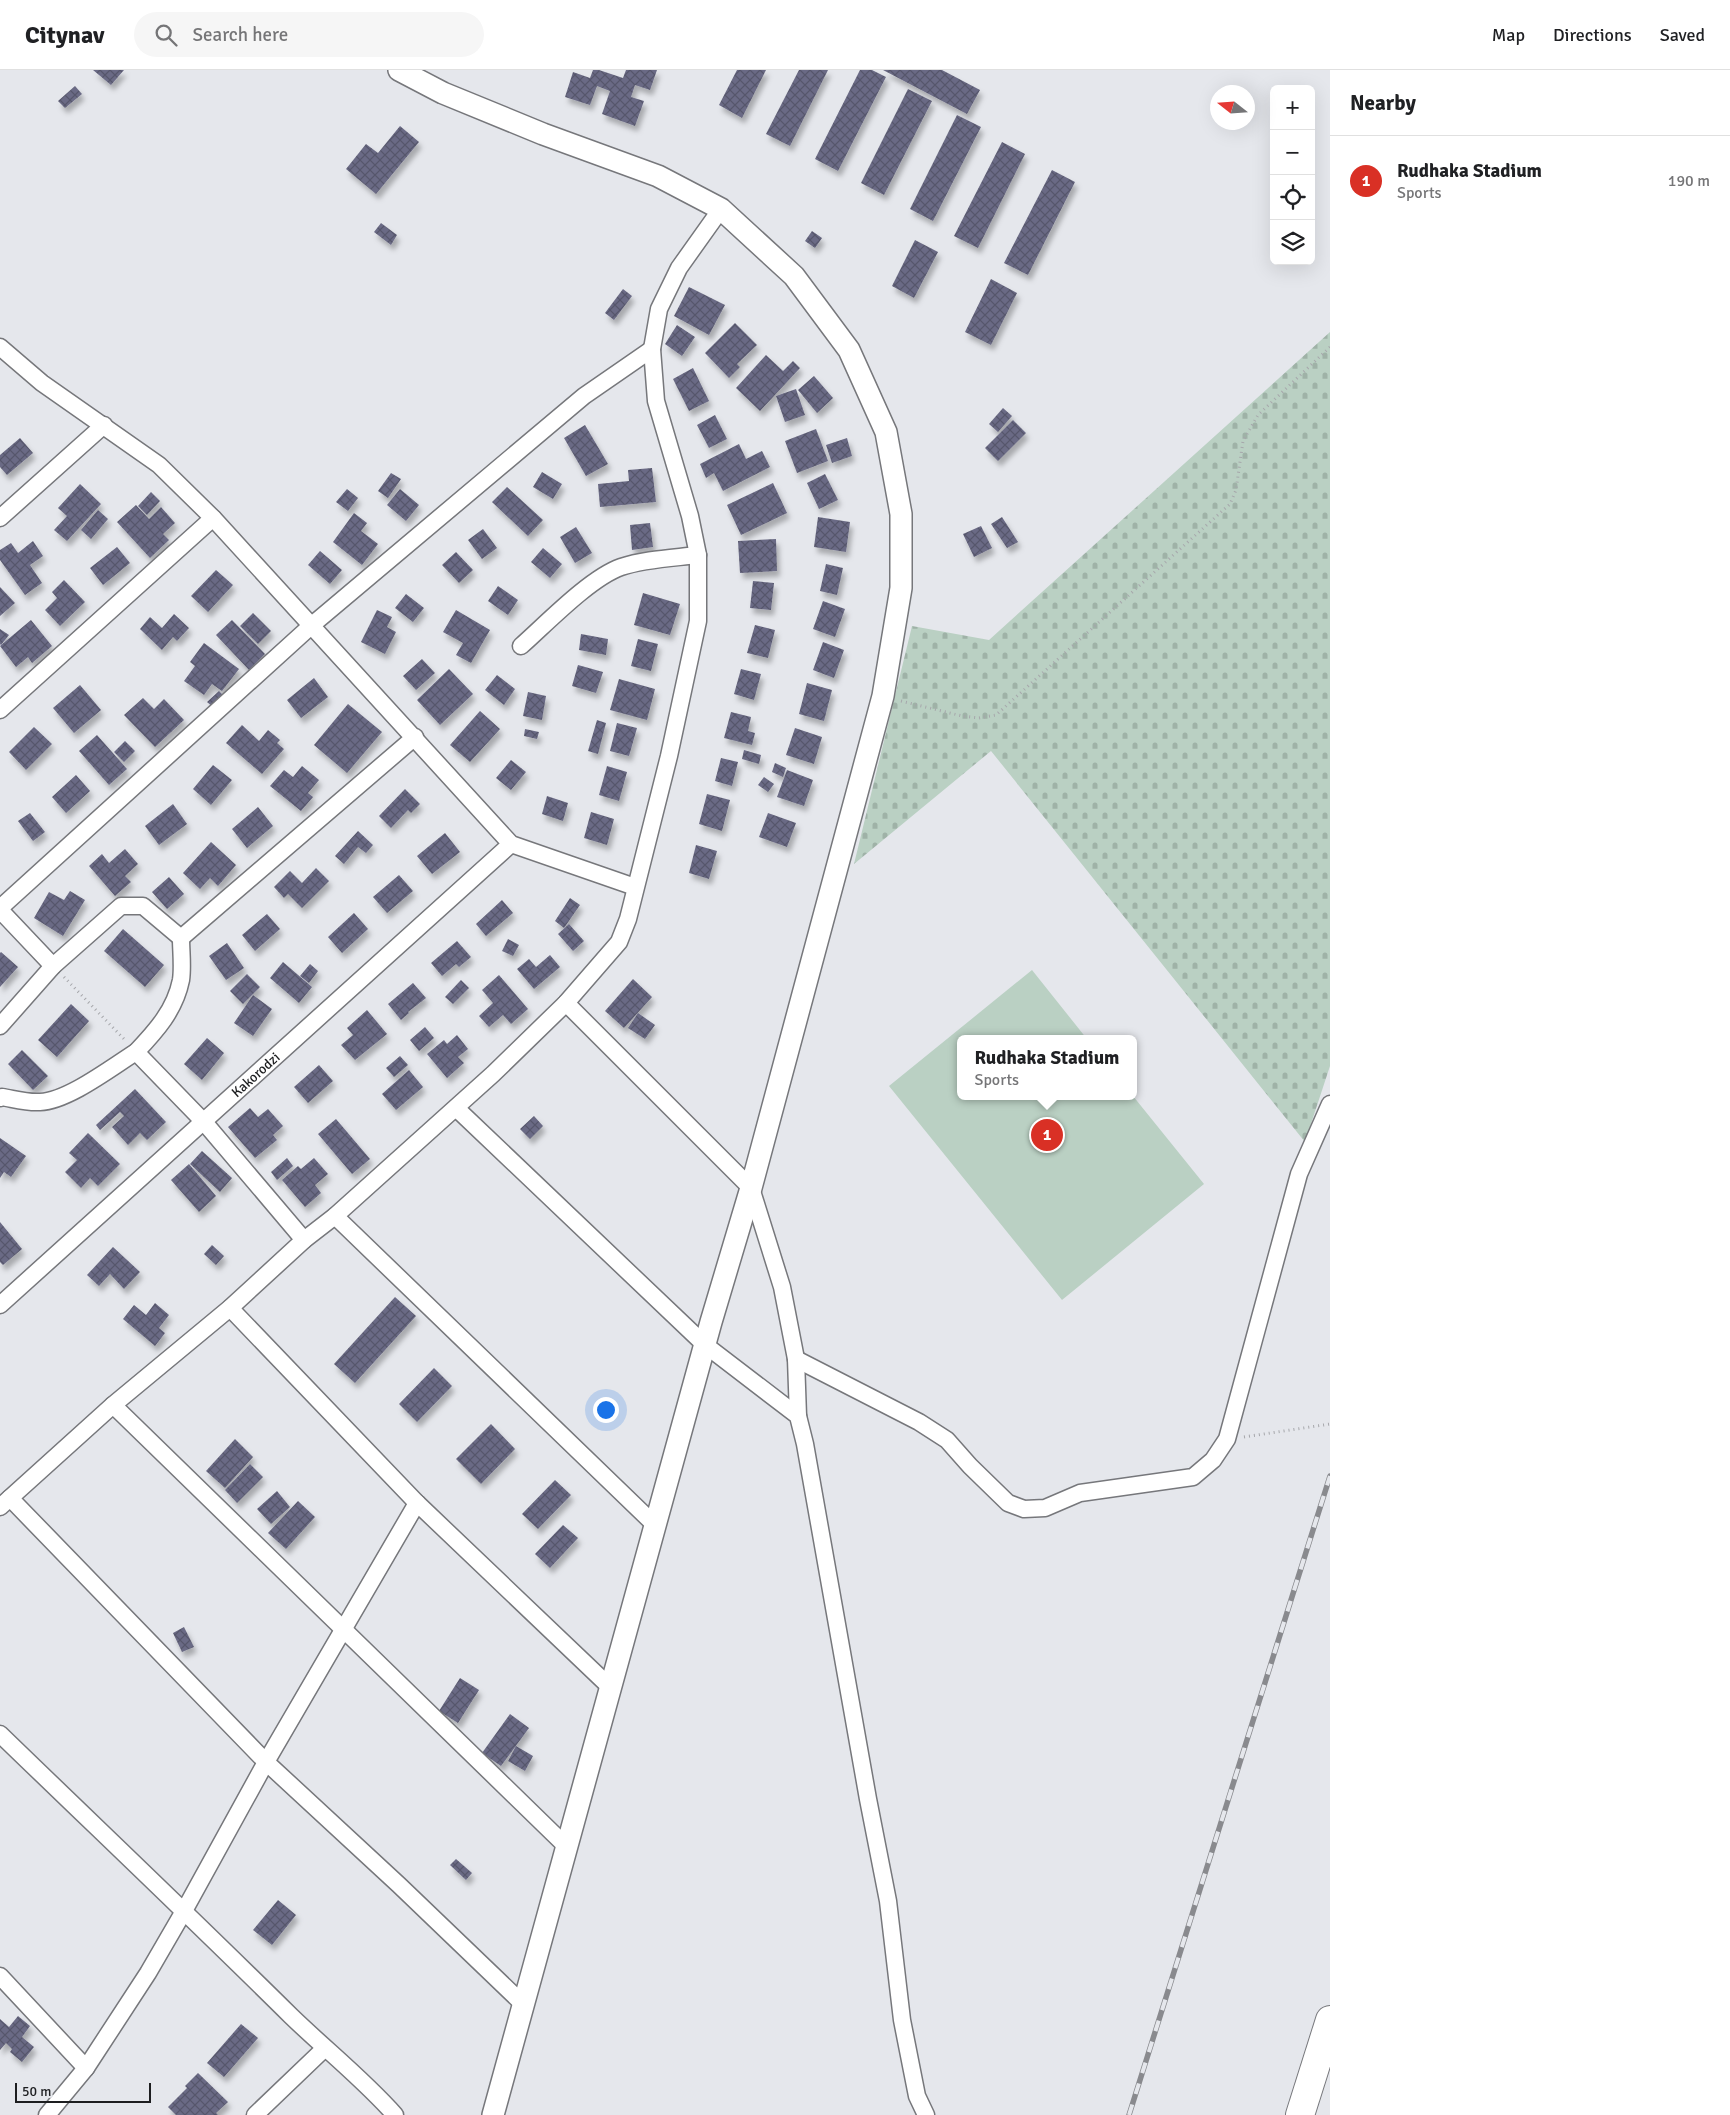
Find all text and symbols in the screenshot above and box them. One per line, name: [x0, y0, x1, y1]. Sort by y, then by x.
search box: [134, 12, 484, 57]
text: Citynav: [25, 20, 104, 50]
icon: search: [152, 21, 180, 49]
text: Search here: [192, 23, 288, 47]
text: Map: [1492, 24, 1525, 46]
text: Directions: [1553, 24, 1632, 46]
text: Saved: [1660, 24, 1705, 46]
north arrow: [1210, 85, 1255, 130]
map controls: [1270, 85, 1315, 265]
button: +: [1270, 85, 1315, 130]
text: Nearby: [1350, 90, 1416, 116]
button: −: [1270, 130, 1315, 175]
text: Rudhaka Stadium: [1397, 159, 1542, 183]
text: 1: [1362, 171, 1370, 191]
text: 190 m: [1668, 171, 1710, 191]
button: locate: [1270, 175, 1315, 220]
text: Sports: [1397, 183, 1442, 203]
button: layers: [1270, 220, 1315, 265]
popup: [957, 1035, 1137, 1100]
text: Rudhaka Stadium: [975, 1046, 1119, 1070]
street label: Kakorodzi: [228, 1048, 283, 1101]
text: Sports: [975, 1070, 1019, 1090]
pin: 1: [1031, 1116, 1063, 1154]
your location: [593, 1397, 619, 1423]
scale bar: [15, 2080, 151, 2103]
text: 50 m: [22, 2083, 51, 2100]

